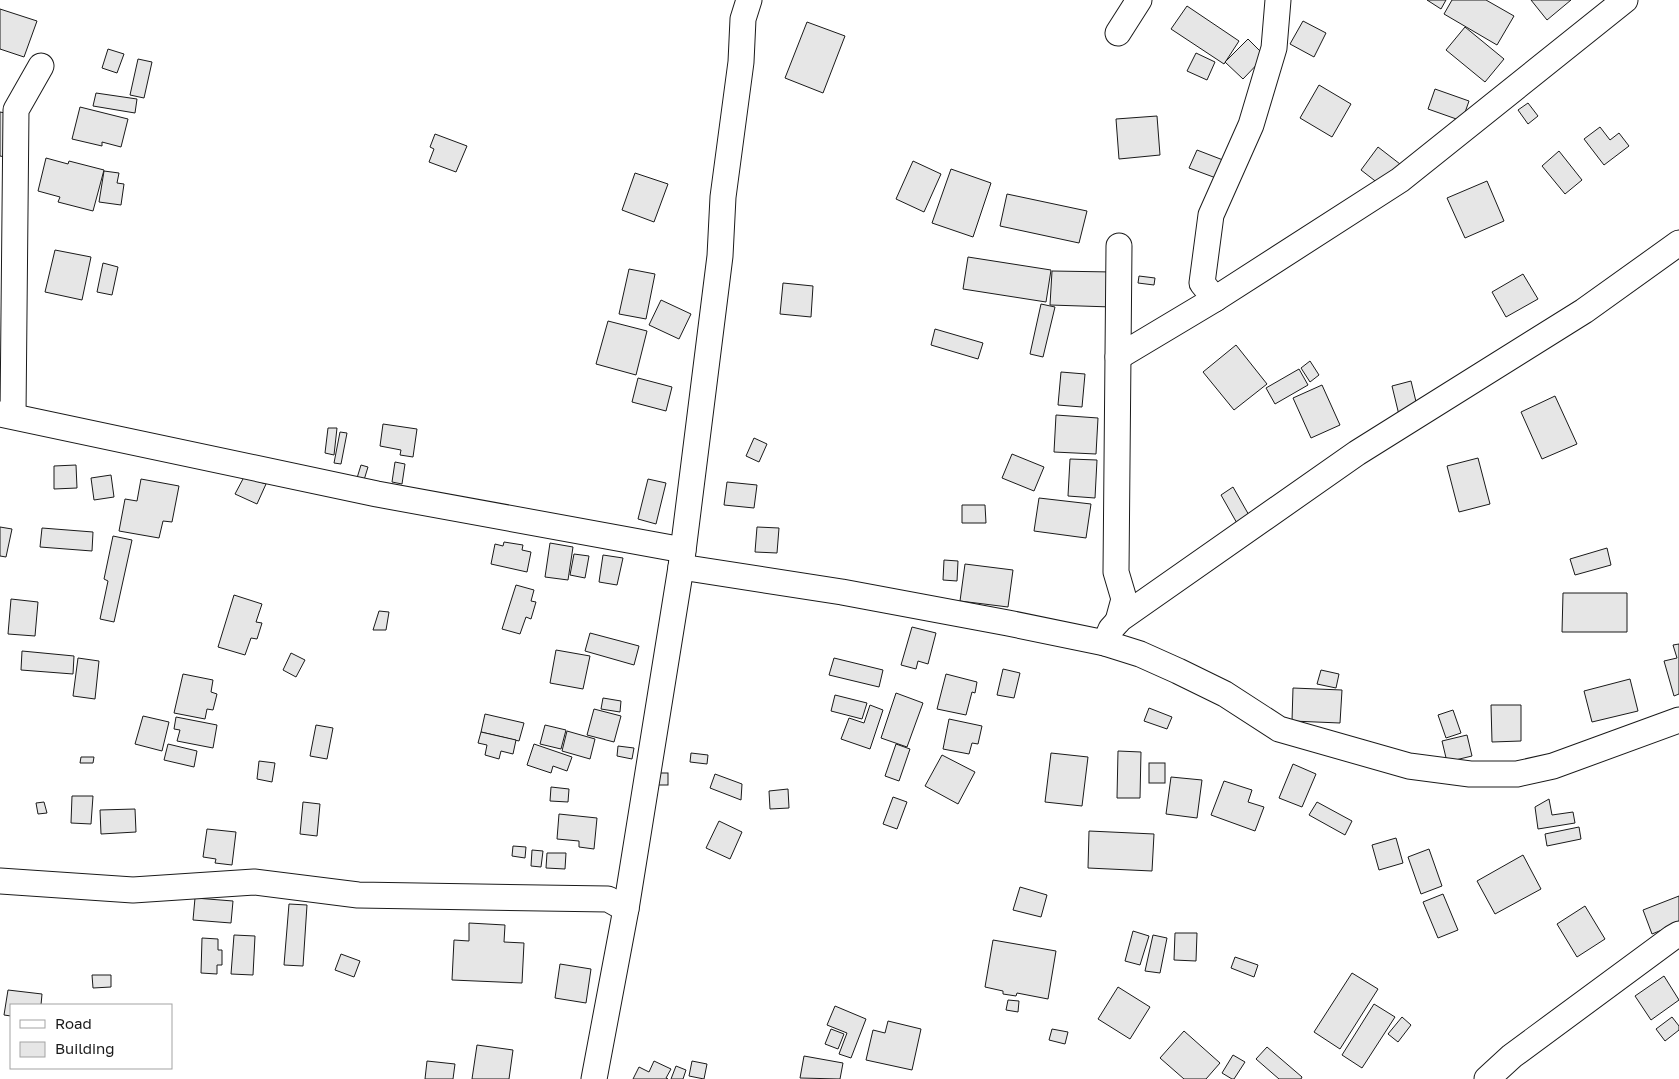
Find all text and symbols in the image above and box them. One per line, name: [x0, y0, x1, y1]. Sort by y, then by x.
legend: [10, 1004, 172, 1069]
text: Road: [55, 1014, 92, 1032]
text: Building: [55, 1039, 115, 1057]

